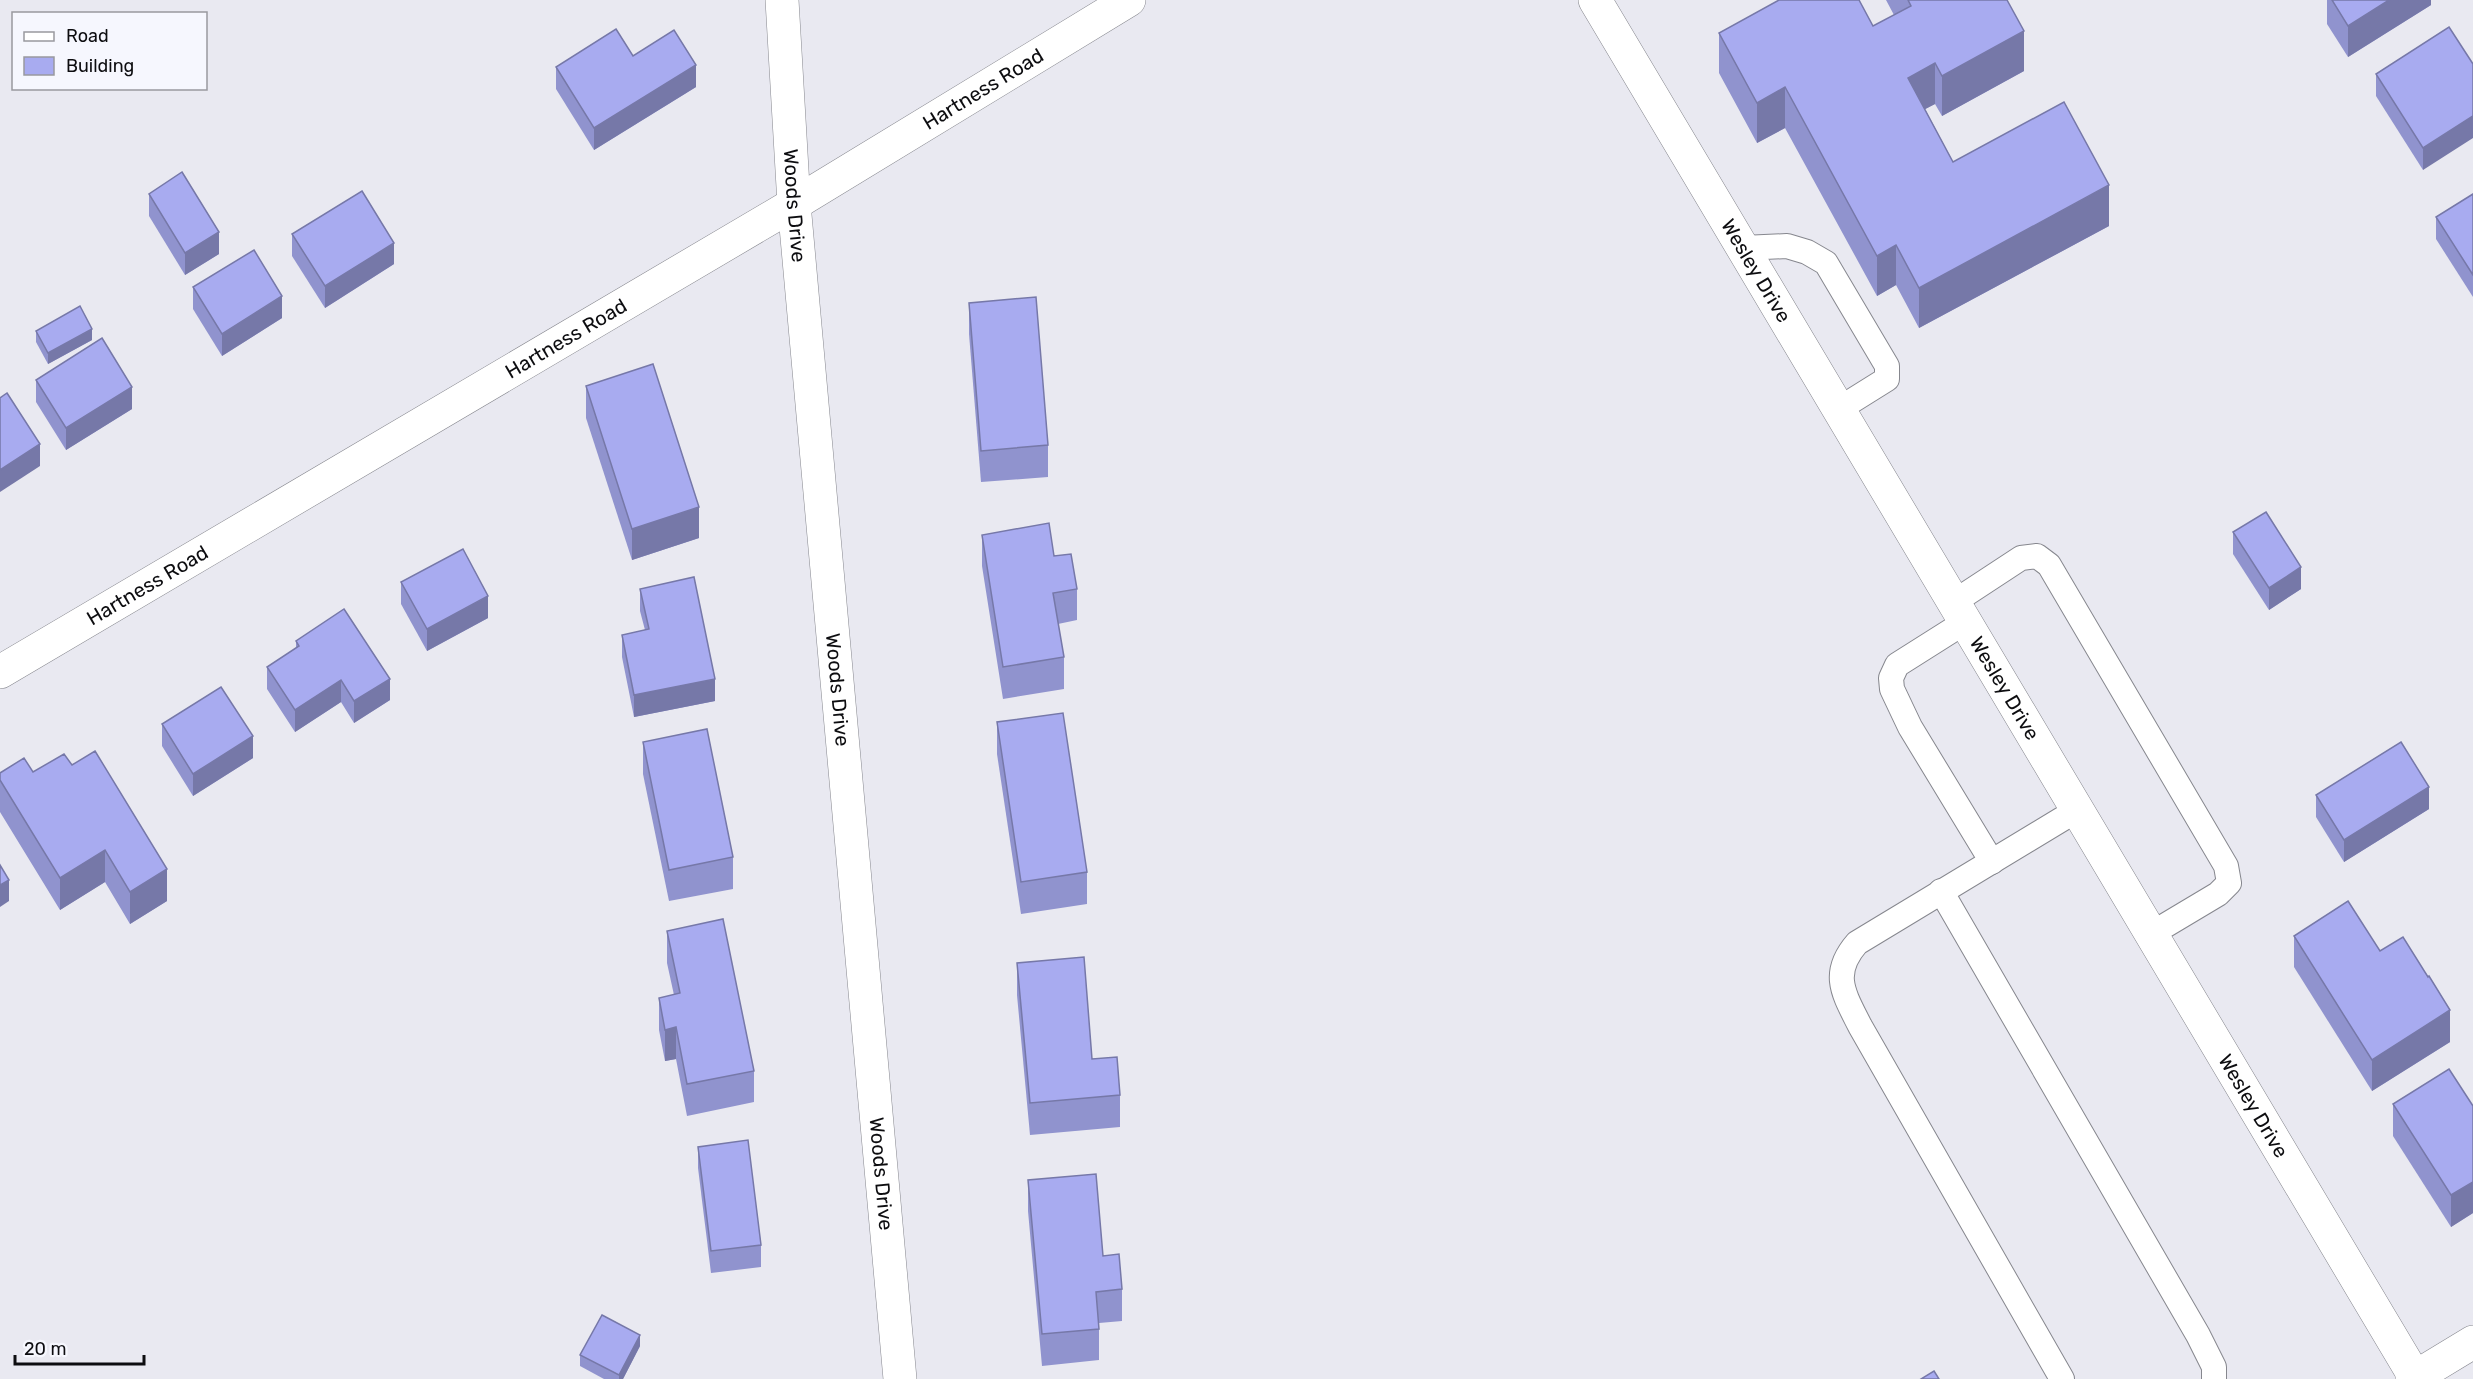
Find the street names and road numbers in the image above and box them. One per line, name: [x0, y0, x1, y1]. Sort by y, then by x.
street label: Hartness Road: [918, 43, 1048, 135]
street label: Woods Drive: [779, 148, 811, 263]
street label: Wesley Drive: [1716, 215, 1796, 327]
street label: Hartness Road: [501, 293, 631, 383]
street label: Hartness Road: [82, 540, 212, 630]
street label: Woods Drive: [821, 632, 855, 747]
street label: Wesley Drive: [1965, 632, 2045, 744]
street label: Wesley Drive: [2213, 1050, 2294, 1162]
street label: Woods Drive: [864, 1116, 899, 1231]

